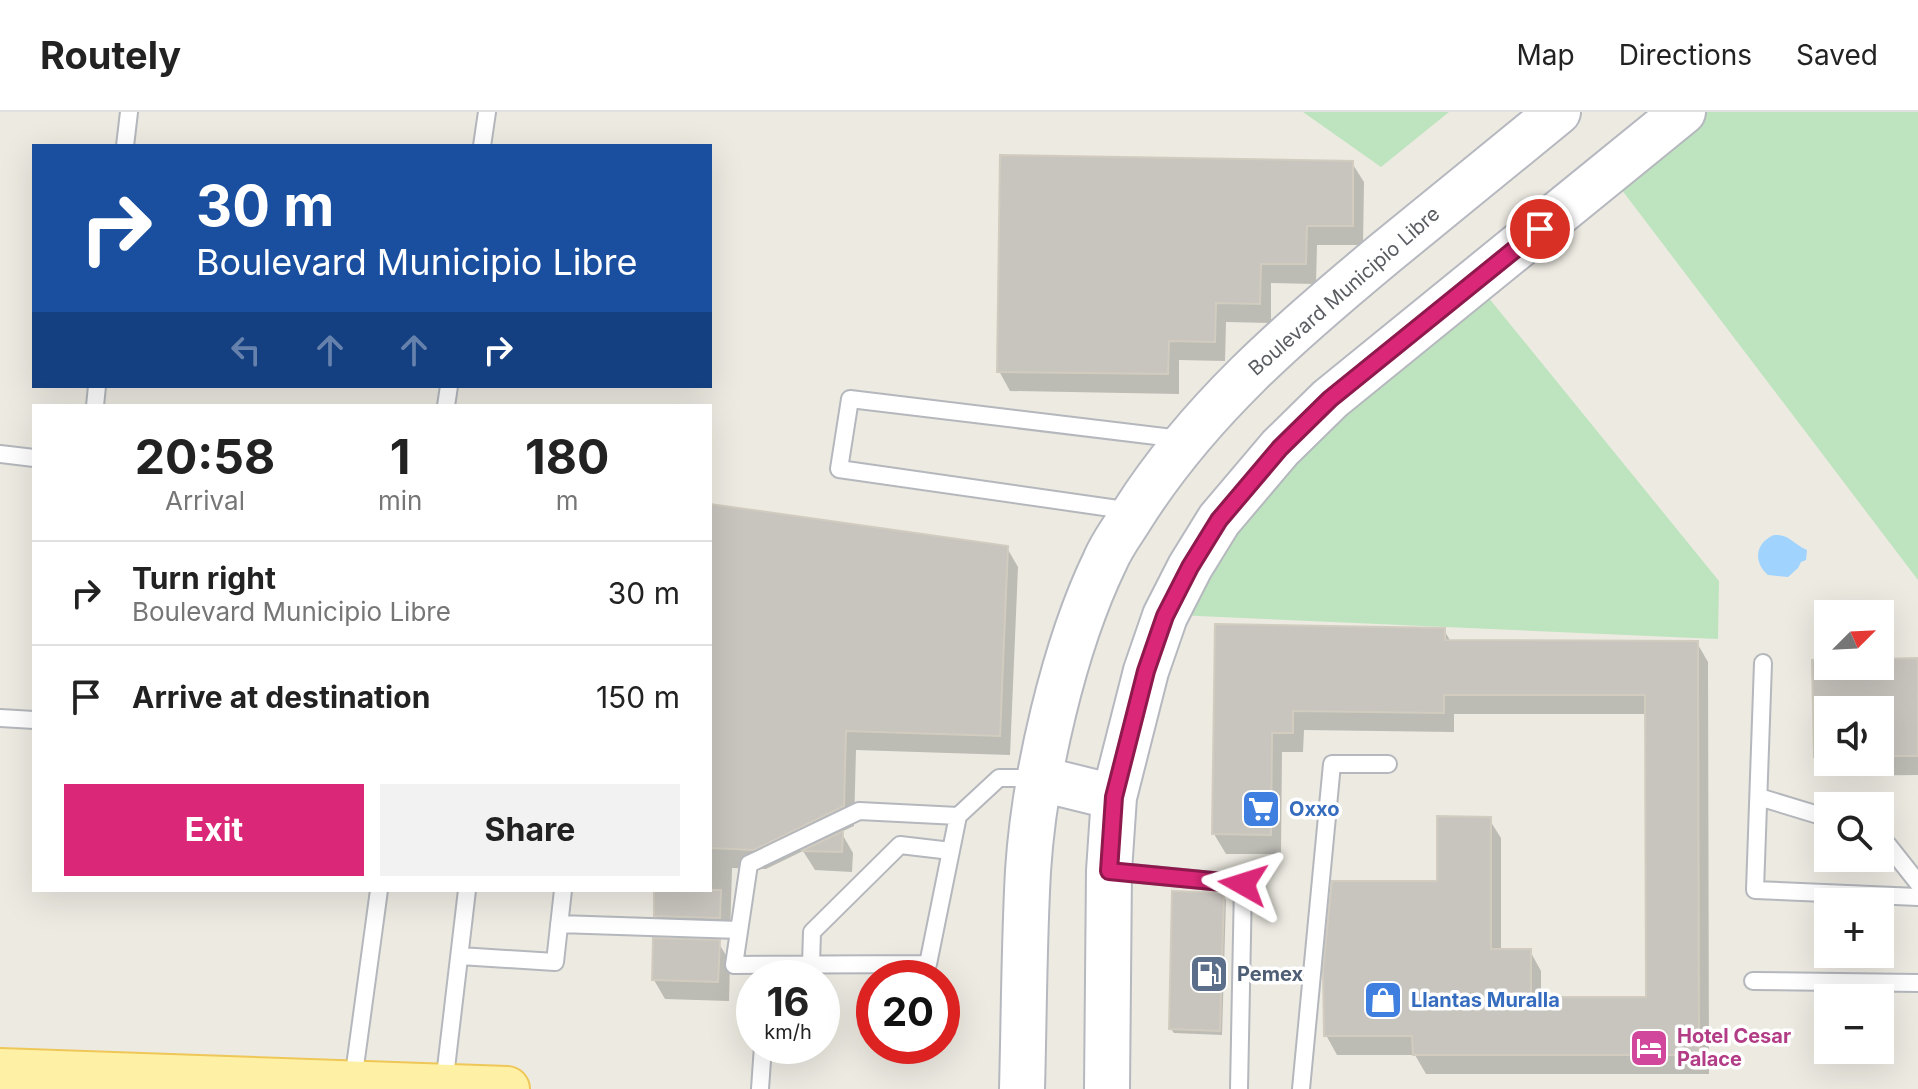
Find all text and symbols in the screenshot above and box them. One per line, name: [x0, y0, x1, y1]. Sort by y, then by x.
text: Routely: [40, 32, 181, 78]
text: Map: [1516, 38, 1575, 72]
text: Directions: [1619, 38, 1752, 72]
text: Saved: [1796, 38, 1878, 72]
text: 30 m: [196, 172, 334, 240]
icon: right: [64, 176, 168, 280]
pin: [1506, 195, 1574, 263]
street label: Boulevard Municipio Libre: [1244, 201, 1444, 381]
icon: arrive: [1518, 207, 1562, 251]
text: Boulevard Municipio Libre: [196, 240, 637, 284]
icon: left: [224, 328, 268, 372]
icon: ahead: [308, 328, 352, 372]
icon: ahead: [392, 328, 436, 372]
icon: right: [476, 328, 520, 372]
text: 20:58: [135, 427, 275, 486]
text: 1: [390, 427, 410, 486]
text: 180: [525, 427, 609, 486]
text: Arrival: [165, 485, 245, 516]
text: min: [378, 485, 422, 516]
text: m: [556, 485, 579, 516]
text: Turn right: [132, 560, 276, 596]
icon: right: [64, 571, 108, 615]
text: 30 m: [608, 575, 680, 611]
text: Boulevard Municipio Libre: [132, 596, 451, 627]
north arrow: [1814, 600, 1894, 680]
map controls: [1814, 600, 1894, 1064]
icon: arrive: [64, 675, 108, 719]
text: Arrive at destination: [132, 679, 430, 715]
text: 150 m: [596, 679, 680, 715]
button: sound: [1814, 696, 1894, 776]
button: Exit: [64, 784, 364, 876]
button: Share: [380, 784, 680, 876]
supermarket icon: Oxxo: [1240, 788, 1282, 830]
button: search: [1814, 792, 1894, 872]
place label: Oxxo: [1289, 797, 1339, 821]
position arrow: [1201, 842, 1285, 926]
button: +: [1814, 888, 1894, 968]
fuel station icon: Pemex: [1188, 953, 1230, 995]
speed limit sign: 20: [856, 960, 960, 1064]
place label: Pemex: [1237, 962, 1303, 986]
text: 16: [766, 977, 810, 1026]
shop icon: Llantas Muralla: [1362, 979, 1404, 1021]
button: −: [1814, 984, 1894, 1064]
place label: Llantas Muralla: [1411, 988, 1560, 1012]
text: km/h: [764, 1020, 812, 1044]
place label: Hotel Cesar Palace: [1677, 1024, 1791, 1071]
hotel icon: Hotel Cesar Palace: [1628, 1027, 1670, 1069]

